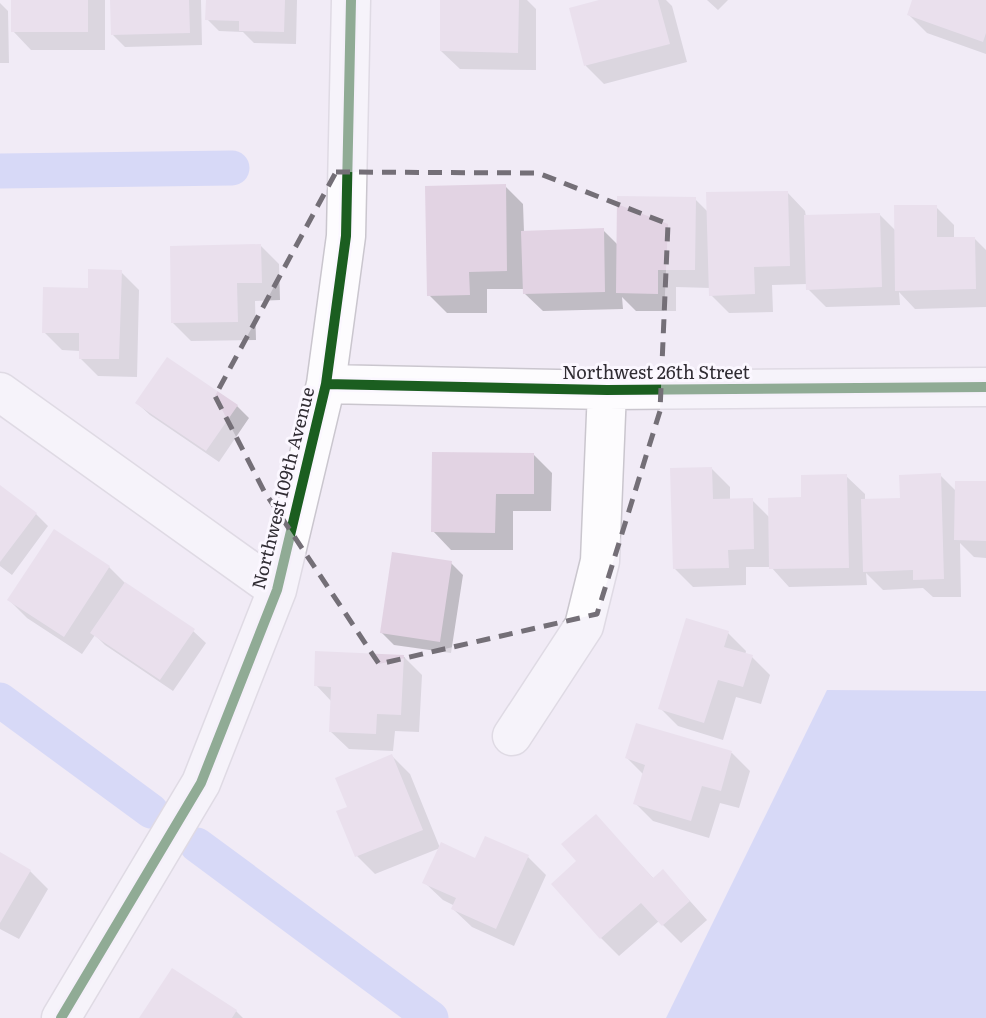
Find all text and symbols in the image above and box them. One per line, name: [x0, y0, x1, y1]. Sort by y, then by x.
street label: Northwest 26th Street: [562, 358, 751, 385]
street label: Northwest 109th Avenue: [244, 384, 320, 592]

